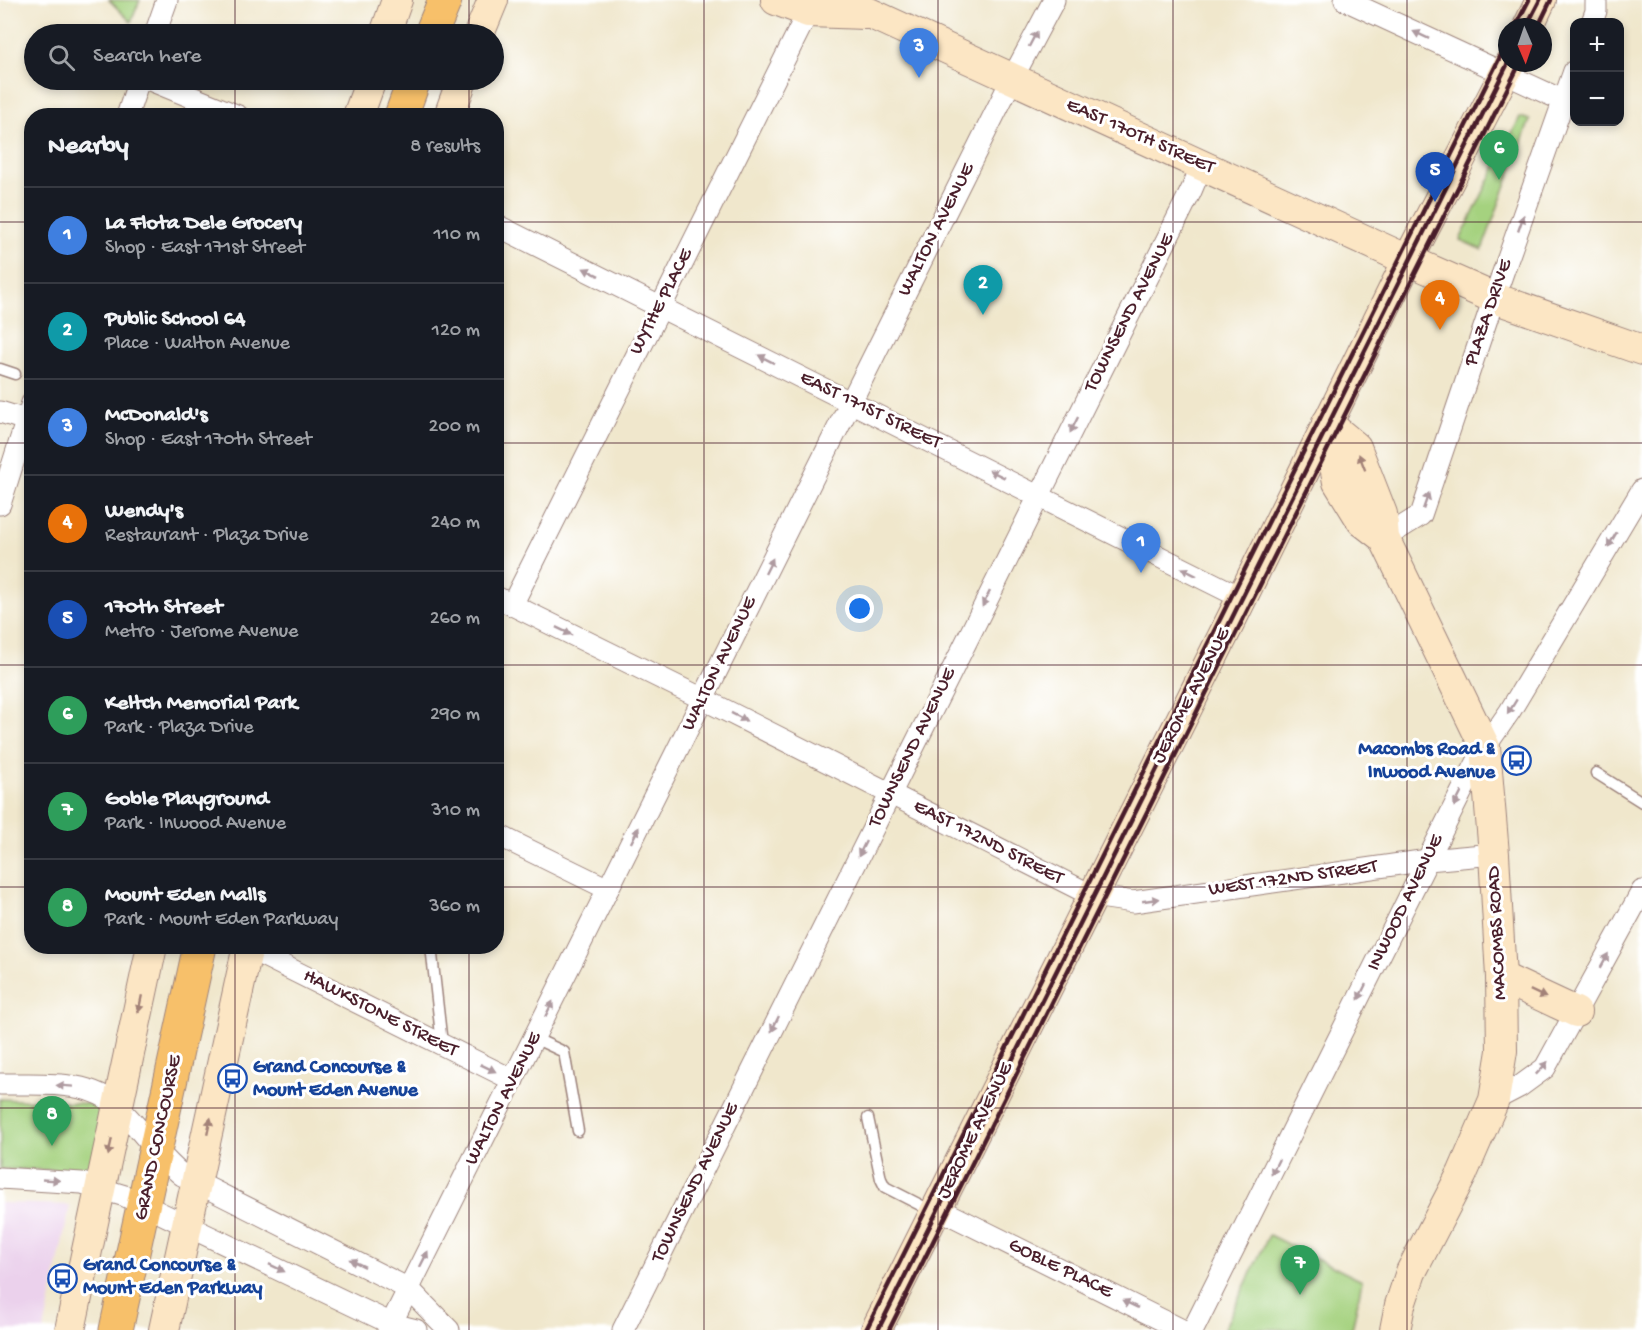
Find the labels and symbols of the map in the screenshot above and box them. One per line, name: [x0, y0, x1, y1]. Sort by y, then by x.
north arrow: [1498, 18, 1552, 72]
pin: 3: [900, 28, 938, 78]
one-way arrow: [1028, 31, 1038, 48]
one-way arrow: [1412, 31, 1429, 40]
street label: EAST 170TH STREET: [1062, 94, 1219, 181]
pin: 6: [1480, 130, 1518, 180]
pin: 5: [1416, 152, 1454, 202]
street label: WALTON AVENUE: [894, 158, 981, 300]
one-way arrow: [1517, 214, 1526, 232]
street label: TOWNSEND AVENUE: [1080, 229, 1181, 397]
street label: WYTHE PLACE: [625, 244, 699, 359]
street label: PLAZA DRIVE: [1460, 255, 1519, 370]
pin: 2: [964, 266, 1002, 315]
one-way arrow: [583, 267, 600, 277]
pin: 4: [1420, 280, 1460, 330]
one-way arrow: [757, 354, 774, 364]
street label: EAST 171ST STREET: [796, 367, 946, 456]
one-way arrow: [1069, 416, 1078, 433]
one-way arrow: [1357, 453, 1367, 471]
one-way arrow: [988, 469, 1005, 479]
one-way arrow: [1421, 492, 1431, 510]
pin: 1: [1122, 524, 1160, 573]
one-way arrow: [1607, 532, 1617, 549]
one-way arrow: [765, 558, 774, 575]
one-way arrow: [1181, 567, 1198, 577]
one-way arrow: [982, 590, 992, 608]
street label: WALTON AVENUE: [678, 592, 763, 735]
your location: [845, 594, 874, 623]
street label: JEROME AVENUE: [1148, 623, 1237, 768]
one-way arrow: [555, 625, 573, 635]
street label: TOWNSEND AVENUE: [864, 663, 962, 833]
one-way arrow: [1506, 699, 1517, 715]
one-way arrow: [730, 712, 747, 722]
place label: Macombs Road & Inwood Avenue: [1358, 739, 1496, 785]
bus stop icon: Macombs Road & Inwood Avenue: [1500, 745, 1532, 777]
one-way arrow: [1453, 791, 1463, 808]
street label: EAST 172ND STREET: [909, 795, 1068, 891]
one-way arrow: [631, 826, 640, 843]
street label: INWOOD AVENUE: [1363, 830, 1450, 975]
one-way arrow: [857, 841, 867, 858]
street label: WEST 172ND STREET: [1207, 856, 1380, 902]
street label: MACOMBS ROAD: [1483, 865, 1513, 1001]
one-way arrow: [1141, 895, 1160, 904]
one-way arrow: [1599, 952, 1609, 969]
street label: HAWKSTONE STREET: [299, 965, 462, 1064]
one-way arrow: [1357, 984, 1366, 1001]
one-way arrow: [1530, 990, 1547, 999]
one-way arrow: [135, 994, 145, 1013]
one-way arrow: [544, 1001, 553, 1018]
one-way arrow: [771, 1015, 780, 1032]
street label: WALTON AVENUE: [461, 1027, 548, 1169]
street label: GRAND CONCOURSE: [130, 1052, 188, 1223]
place label: Grand Concourse & Mount Eden Avenue: [253, 1057, 419, 1103]
street label: JEROME AVENUE: [933, 1058, 1020, 1203]
one-way arrow: [1535, 1060, 1549, 1075]
bus stop icon: Grand Concourse & Mount Eden Avenue: [216, 1063, 248, 1095]
one-way arrow: [479, 1063, 496, 1072]
one-way arrow: [56, 1081, 75, 1091]
pin: 8: [32, 1096, 72, 1146]
street label: TOWNSEND AVENUE: [647, 1098, 745, 1268]
one-way arrow: [204, 1117, 214, 1135]
one-way arrow: [105, 1138, 114, 1157]
one-way arrow: [1270, 1158, 1279, 1175]
one-way arrow: [42, 1176, 61, 1185]
street label: GOBLE PLACE: [1004, 1234, 1117, 1305]
pin: 7: [1280, 1246, 1320, 1295]
one-way arrow: [419, 1250, 429, 1267]
place label: Grand Concourse & Mount Eden Parkway: [83, 1255, 263, 1301]
one-way arrow: [348, 1258, 365, 1268]
bus stop icon: Grand Concourse & Mount Eden Parkway: [46, 1262, 78, 1294]
one-way arrow: [269, 1263, 286, 1273]
one-way arrow: [1121, 1299, 1138, 1309]

